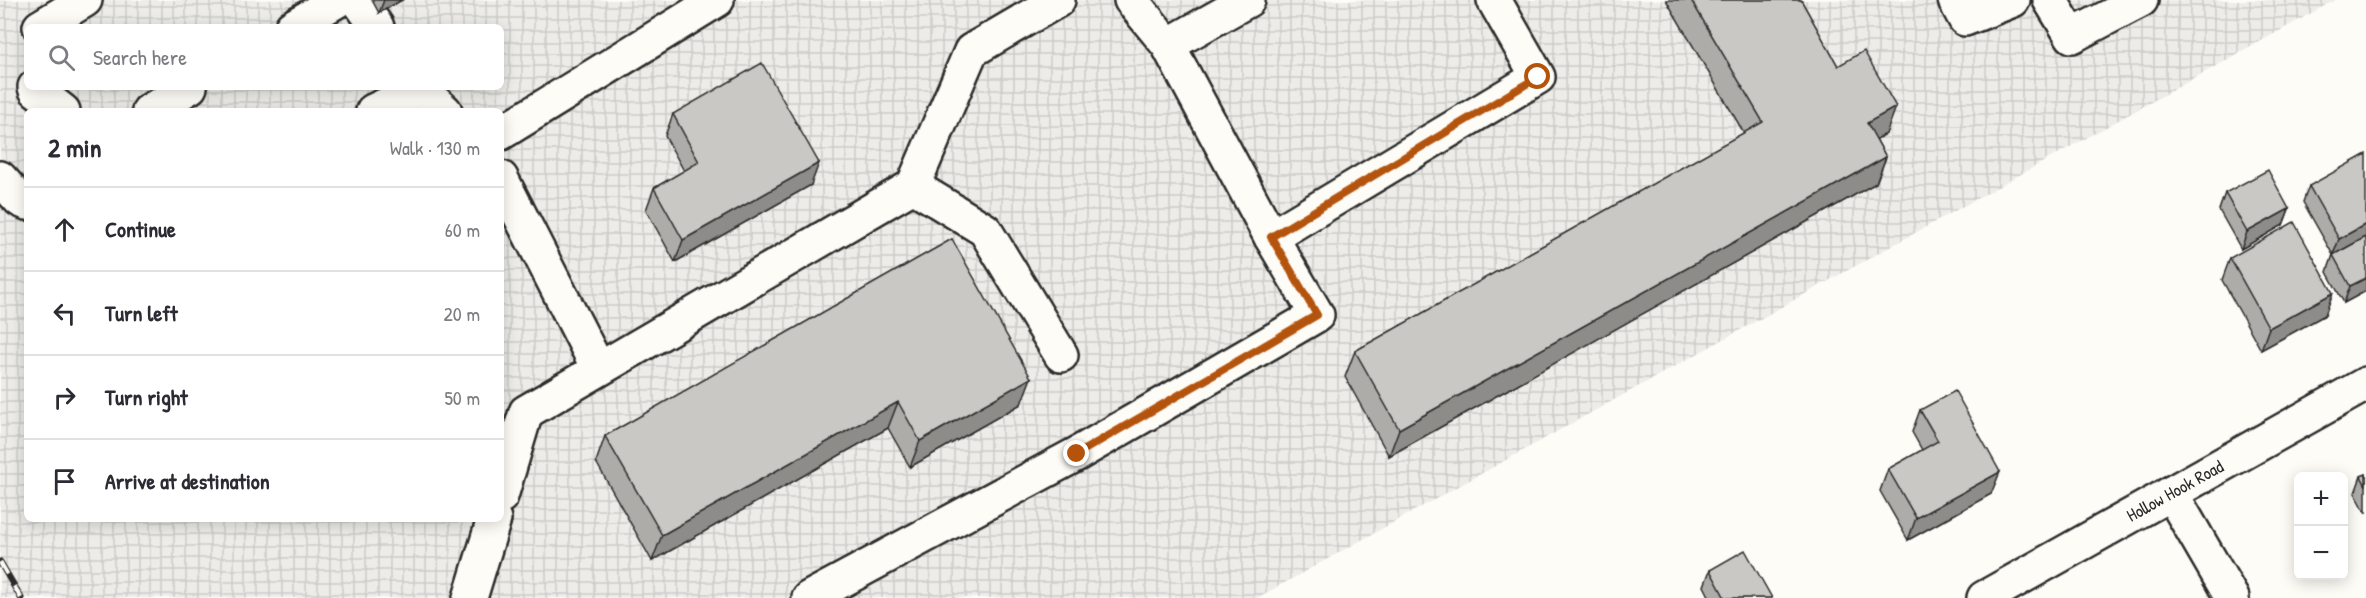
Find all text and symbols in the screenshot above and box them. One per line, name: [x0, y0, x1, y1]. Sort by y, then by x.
search box: [24, 24, 504, 90]
icon: search: [45, 41, 78, 74]
text: Search here: [93, 42, 187, 72]
route start: [1524, 63, 1550, 89]
text: 2 min: [48, 130, 101, 165]
text: Walk · 130 m: [390, 134, 480, 161]
icon: ahead: [48, 213, 81, 246]
text: Continue: [105, 214, 176, 244]
text: 60 m: [445, 216, 480, 243]
icon: left: [48, 297, 81, 330]
text: Turn left: [105, 298, 178, 328]
text: 20 m: [443, 300, 480, 327]
icon: right: [48, 381, 81, 414]
text: Turn right: [105, 382, 188, 412]
text: 50 m: [444, 384, 480, 411]
route end: [1063, 440, 1089, 466]
street label: Hollow Hook Road: [2122, 454, 2228, 527]
icon: arrive: [48, 465, 81, 498]
text: Arrive at destination: [105, 466, 270, 496]
map controls: [2294, 472, 2348, 580]
button: +: [2294, 472, 2348, 526]
button: −: [2294, 526, 2348, 580]

